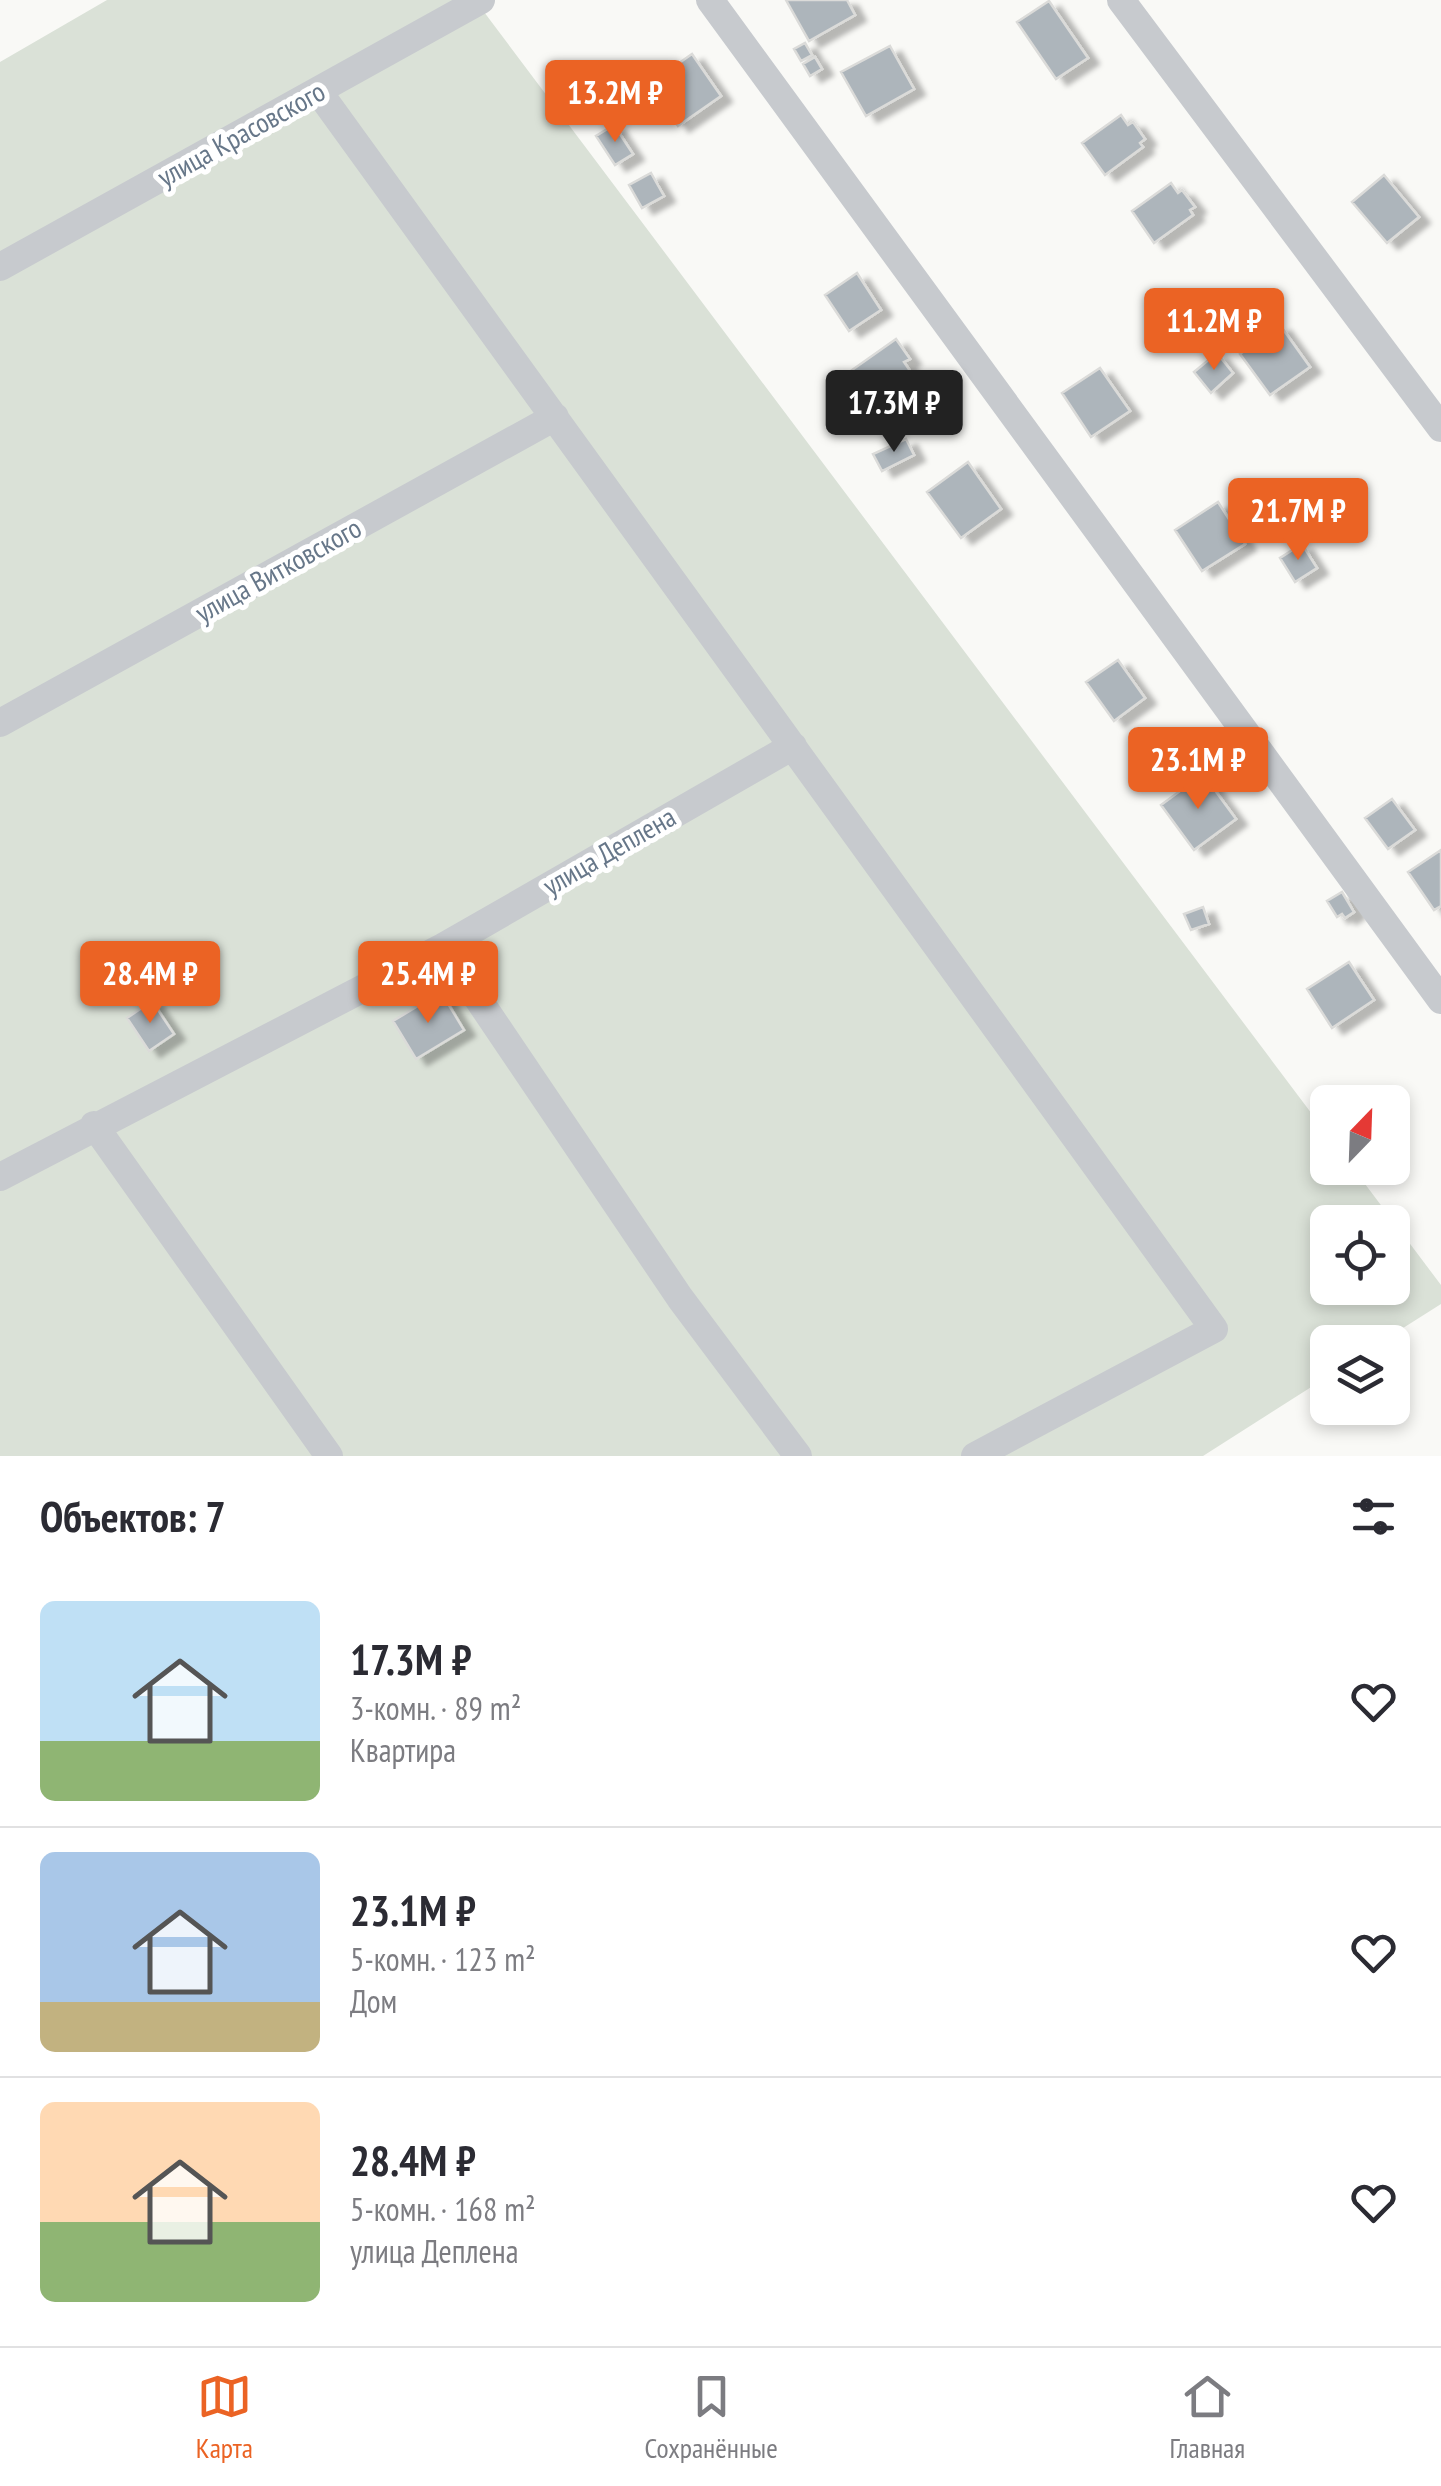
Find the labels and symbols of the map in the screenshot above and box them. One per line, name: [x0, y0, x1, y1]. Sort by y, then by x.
pin: 13.2M ₽: [523, 60, 707, 145]
street label: улица Красовского: [150, 72, 331, 195]
pin: 11.2M ₽: [1122, 288, 1306, 373]
pin: 17.3M ₽: [802, 370, 986, 455]
pin: 21.7M ₽: [1206, 478, 1390, 563]
street label: улица Витковского: [188, 509, 367, 630]
pin: 23.1M ₽: [1106, 727, 1290, 812]
street label: улица Деплена: [536, 798, 682, 903]
pin: 28.4M ₽: [58, 941, 242, 1026]
pin: 25.4M ₽: [336, 941, 520, 1026]
north arrow: [1310, 1085, 1410, 1185]

